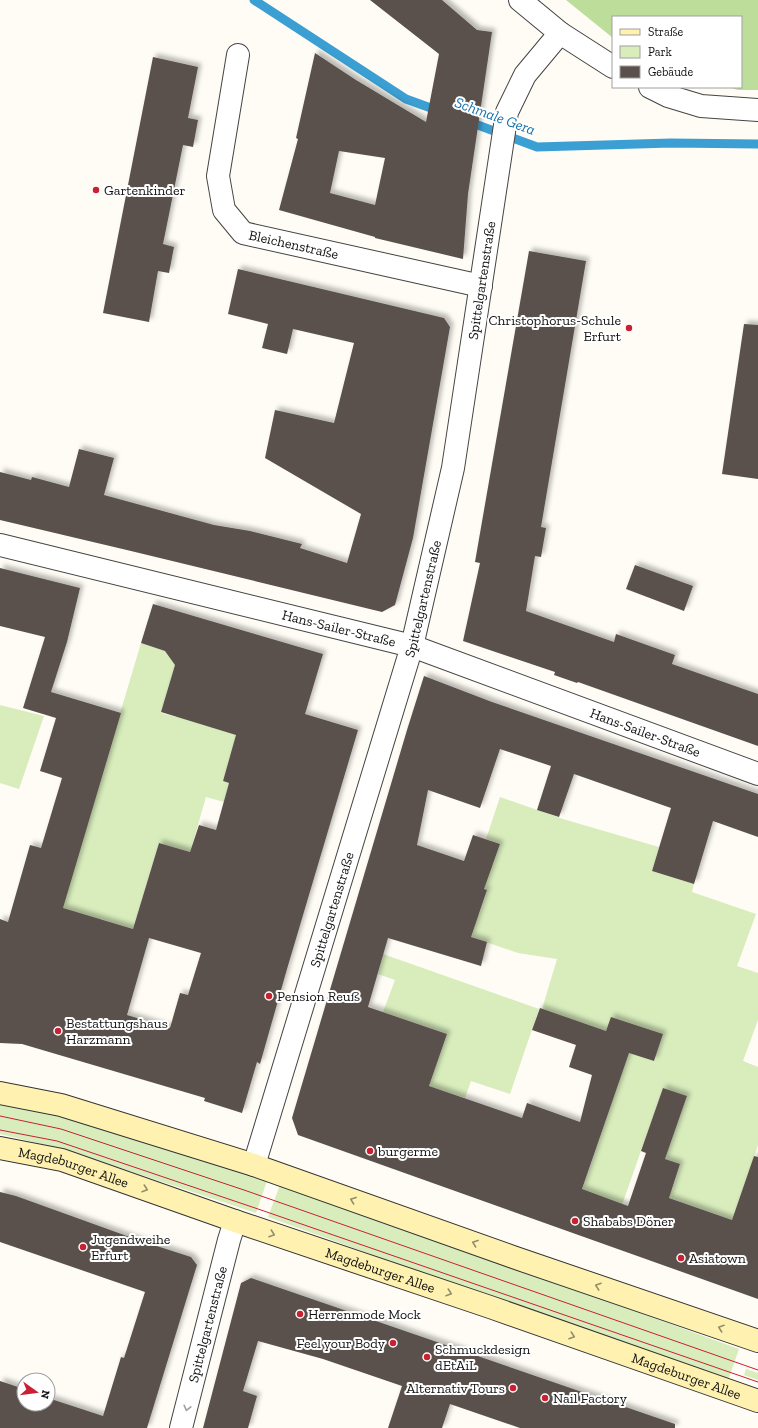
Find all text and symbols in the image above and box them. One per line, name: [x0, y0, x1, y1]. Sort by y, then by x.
legend: [612, 16, 742, 88]
text: Straße: [648, 25, 684, 39]
text: Park: [648, 45, 673, 59]
text: Gebäude: [648, 65, 693, 79]
water label: Schmale Gera: [452, 93, 538, 139]
place label: Gartenkinder: [104, 182, 186, 199]
marker: Gartenkinder: [91, 185, 101, 195]
street label: Spittelgartenstraße: [464, 219, 499, 341]
street label: Bleichenstraße: [247, 226, 341, 263]
place label: Christophorus-Schule Erfurt: [488, 312, 622, 345]
marker: Christophorus-Schule Erfurt: [624, 323, 634, 333]
street label: Spittelgartenstraße: [401, 538, 445, 659]
street label: Hans-Sailer-Straße: [280, 606, 398, 650]
street label: Hans-Sailer-Straße: [588, 704, 703, 761]
street label: Spittelgartenstraße: [306, 849, 357, 969]
place label: Pension Reuß: [277, 988, 360, 1005]
marker: Pension Reuß: [264, 991, 274, 1001]
place label: Bestattungshaus Harzmann: [66, 1015, 168, 1048]
marker: Bestattungshaus Harzmann: [53, 1026, 63, 1036]
street label: Magdeburger Allee: [17, 1143, 131, 1191]
place label: burgerme: [377, 1143, 438, 1160]
marker: burgerme: [365, 1146, 375, 1156]
one-way arrow: [141, 1185, 148, 1193]
one-way arrow: [350, 1196, 357, 1205]
place label: Shababs Döner: [583, 1213, 674, 1230]
marker: Shababs Döner: [570, 1216, 580, 1226]
one-way arrow: [269, 1229, 276, 1237]
place label: Jugendweihe Erfurt: [91, 1231, 171, 1264]
one-way arrow: [472, 1240, 479, 1248]
marker: Jugendweihe Erfurt: [78, 1242, 88, 1252]
street label: Magdeburger Allee: [323, 1244, 438, 1297]
place label: Asiatown: [689, 1250, 746, 1267]
marker: Asiatown: [676, 1253, 686, 1263]
street label: Spittelgartenstraße: [184, 1264, 231, 1384]
one-way arrow: [595, 1282, 602, 1291]
one-way arrow: [445, 1288, 452, 1297]
place label: Herrenmode Mock: [308, 1306, 422, 1323]
marker: Herrenmode Mock: [295, 1309, 305, 1319]
one-way arrow: [718, 1325, 725, 1333]
one-way arrow: [568, 1331, 575, 1339]
place label: Feel your Body: [297, 1335, 386, 1352]
marker: Feel your Body: [388, 1338, 398, 1348]
place label: Schmuckdesign dEtAiL: [435, 1341, 530, 1374]
street label: Magdeburger Allee: [630, 1349, 744, 1403]
marker: Schmuckdesign dEtAiL: [422, 1352, 432, 1362]
north arrow: [16, 1372, 56, 1412]
place label: Alternativ Tours: [406, 1380, 505, 1397]
marker: Alternativ Tours: [508, 1383, 518, 1393]
text: N: [38, 1389, 53, 1401]
place label: Nail Factory: [553, 1390, 628, 1407]
marker: Nail Factory: [540, 1393, 550, 1403]
one-way arrow: [183, 1405, 191, 1411]

